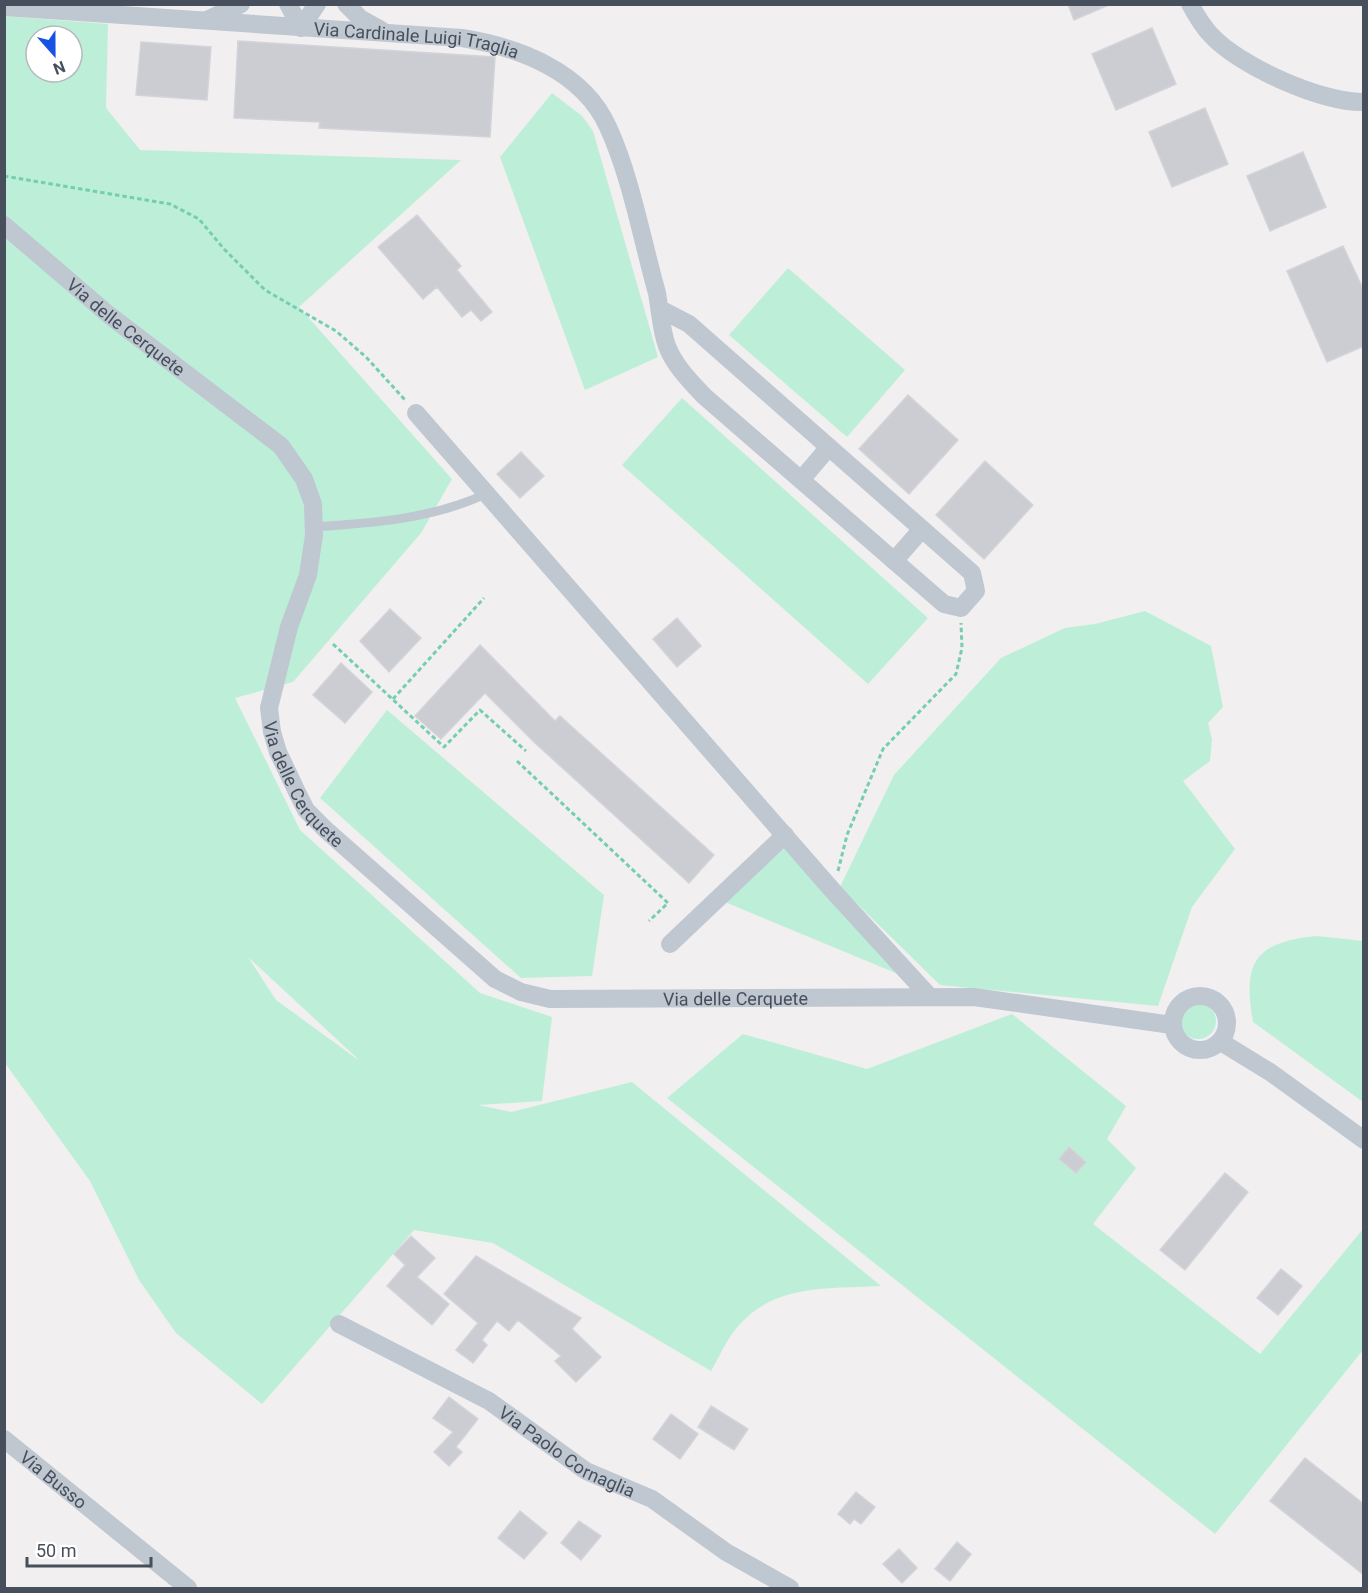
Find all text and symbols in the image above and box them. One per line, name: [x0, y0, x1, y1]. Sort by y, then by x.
street label: Via Cardinale Luigi Traglia: [313, 17, 522, 62]
north arrow: [24, 24, 84, 84]
text: N: [51, 57, 68, 78]
street label: Via delle Cerquete: [63, 273, 190, 380]
street label: Via delle Cerquete: [260, 720, 348, 851]
street label: Via delle Cerquete: [663, 987, 808, 1009]
street label: Via Paolo Cornaglia: [495, 1401, 638, 1501]
street label: Via Busso: [16, 1446, 91, 1513]
scale bar: [27, 1530, 152, 1568]
text: 50 m: [36, 1540, 76, 1561]

